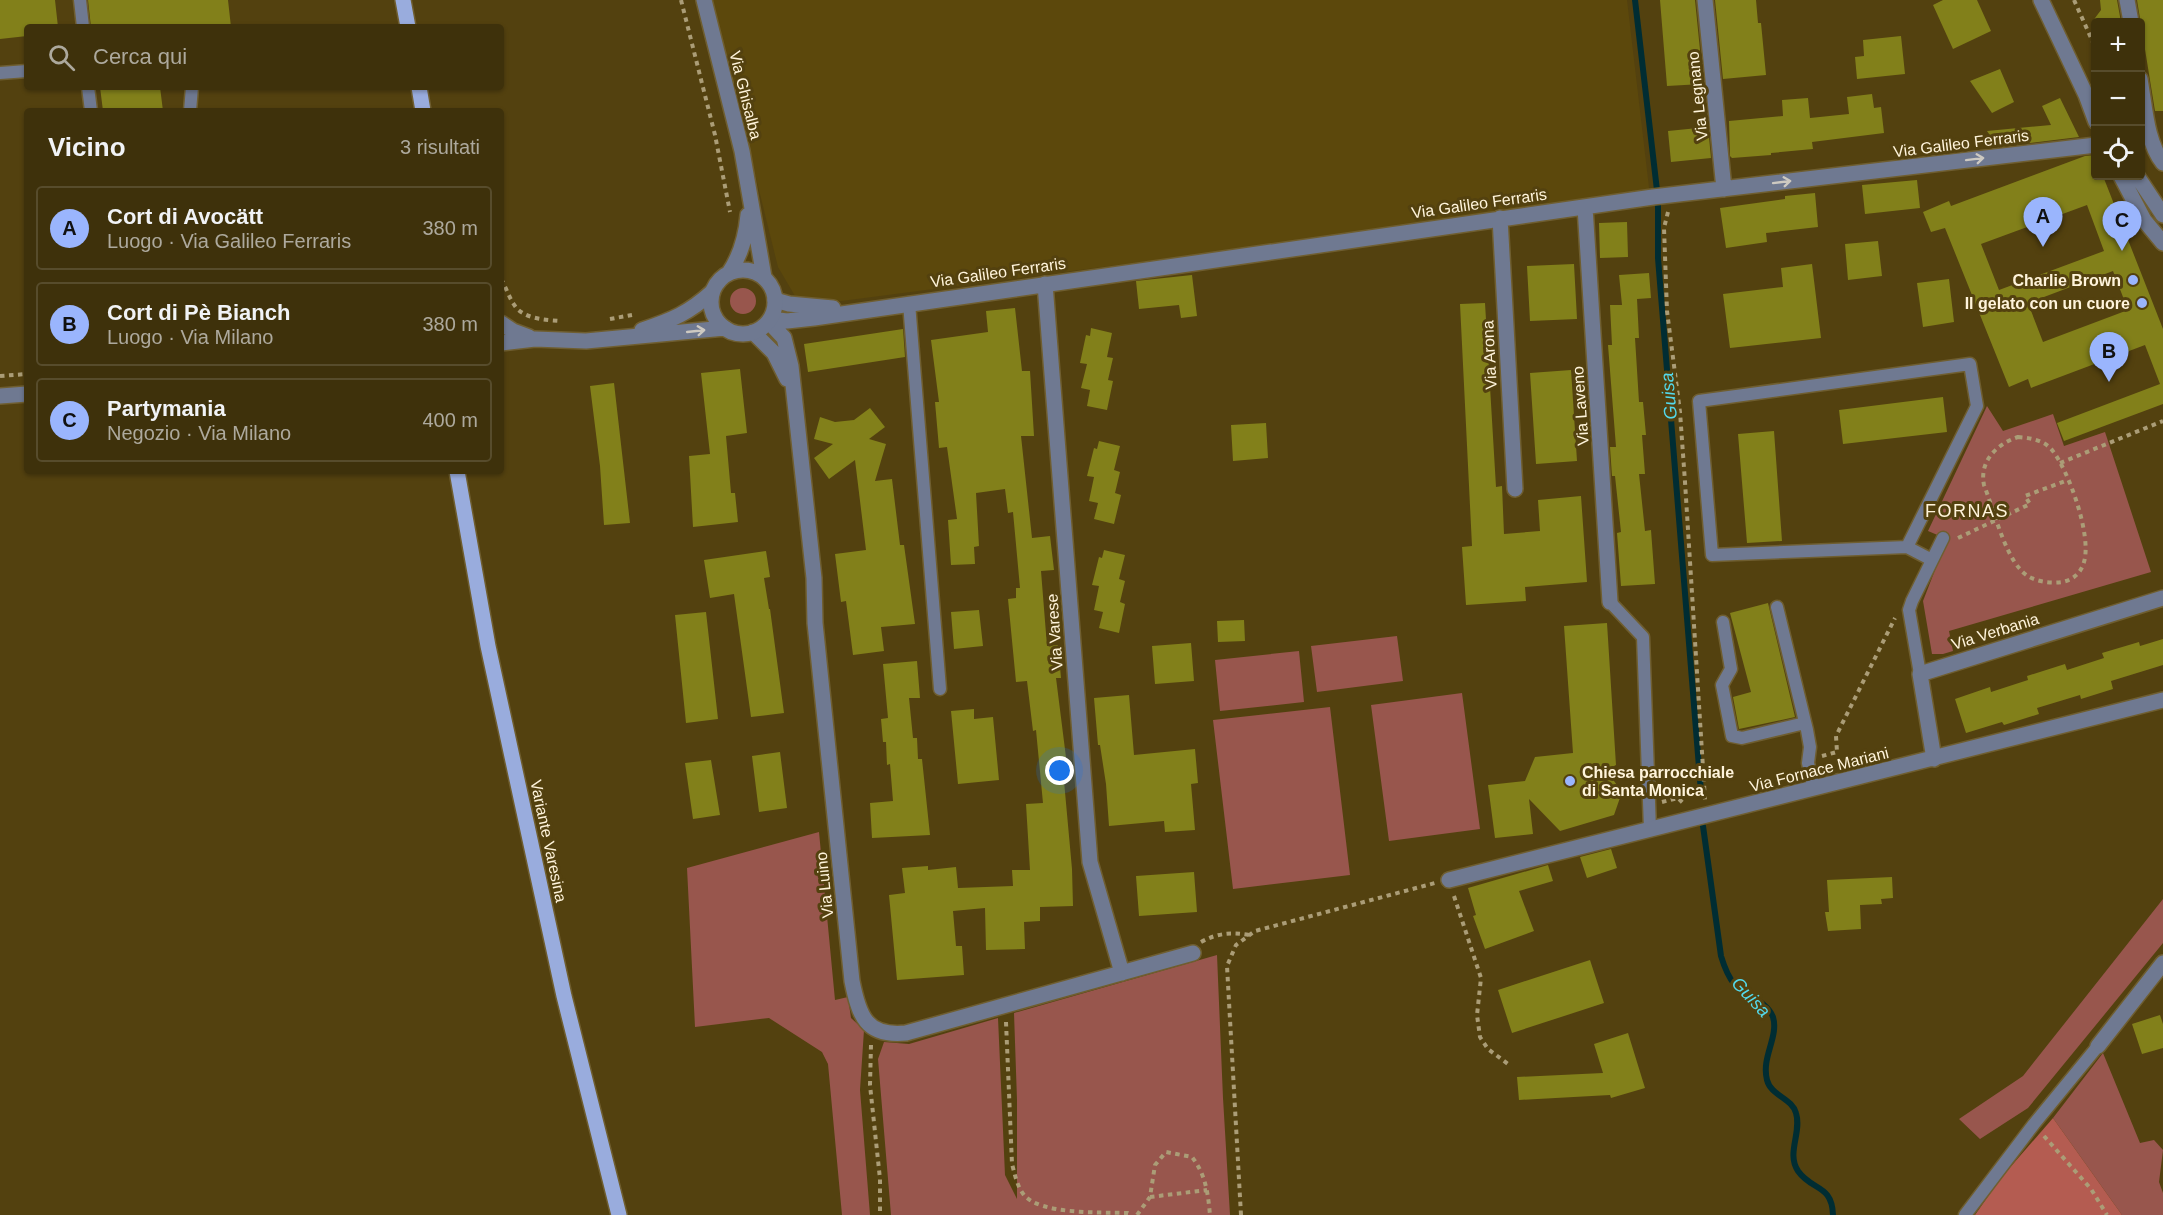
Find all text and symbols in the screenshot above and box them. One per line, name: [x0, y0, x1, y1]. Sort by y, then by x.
map controls: [2091, 18, 2145, 180]
button: +: [2091, 18, 2145, 72]
search box: [24, 24, 504, 90]
icon: search: [45, 41, 78, 74]
text: Cerca qui: [93, 44, 187, 69]
street label: Via Ghisalba: [726, 49, 765, 141]
street label: Via Legnano: [1684, 50, 1711, 141]
button: −: [2091, 72, 2145, 126]
button: locate: [2091, 126, 2145, 180]
street label: Via Galileo Ferraris: [1892, 127, 2030, 160]
text: Vicino: [48, 132, 126, 162]
text: 3 risultati: [400, 136, 480, 158]
one-way arrow: [1965, 153, 1985, 164]
one-way arrow: [1771, 176, 1791, 187]
street label: Via Galileo Ferraris: [1410, 186, 1548, 221]
pin: A: [2024, 198, 2062, 247]
pin: C: [2102, 202, 2142, 251]
text: Cort di Avocätt: [107, 204, 263, 229]
text: A: [62, 217, 77, 239]
text: 380 m: [422, 217, 478, 239]
text: Luogo · Via Galileo Ferraris: [107, 230, 351, 252]
street label: Via Galileo Ferraris: [929, 255, 1067, 290]
place label: Charlie Brown: [2013, 272, 2121, 289]
marker: Charlie Brown: [2126, 273, 2140, 287]
place label: Il gelato con un cuore: [1965, 295, 2130, 312]
marker: Il gelato con un cuore: [2135, 296, 2149, 310]
text: Cort di Pè Bianch: [107, 300, 290, 325]
text: B: [62, 313, 77, 335]
text: 380 m: [422, 313, 478, 335]
street label: Via Arona: [1479, 320, 1500, 390]
one-way arrow: [686, 325, 705, 336]
text: Luogo · Via Milano: [107, 326, 273, 348]
pin: B: [2090, 332, 2128, 382]
street label: Via Laveno: [1569, 365, 1592, 446]
water label: Guisa: [1657, 372, 1681, 420]
text: Partymania: [107, 396, 226, 421]
text: C: [62, 409, 77, 431]
text: 400 m: [422, 409, 478, 431]
text: Negozio · Via Milano: [107, 422, 291, 444]
district label: FORNAS: [1925, 501, 2009, 521]
street label: Via Varese: [1043, 593, 1066, 671]
street label: Via Verbania: [1949, 610, 2041, 653]
street label: Via Fornace Mariani: [1748, 744, 1891, 795]
your location: [1045, 756, 1074, 785]
place label: Chiesa parrocchiale di Santa Monica: [1582, 764, 1734, 799]
marker: Chiesa parrocchiale di Santa Monica: [1563, 774, 1577, 788]
street label: Variante Varesina: [527, 778, 570, 904]
street label: Via Luino: [813, 851, 836, 919]
water label: Guisa: [1728, 973, 1774, 1021]

